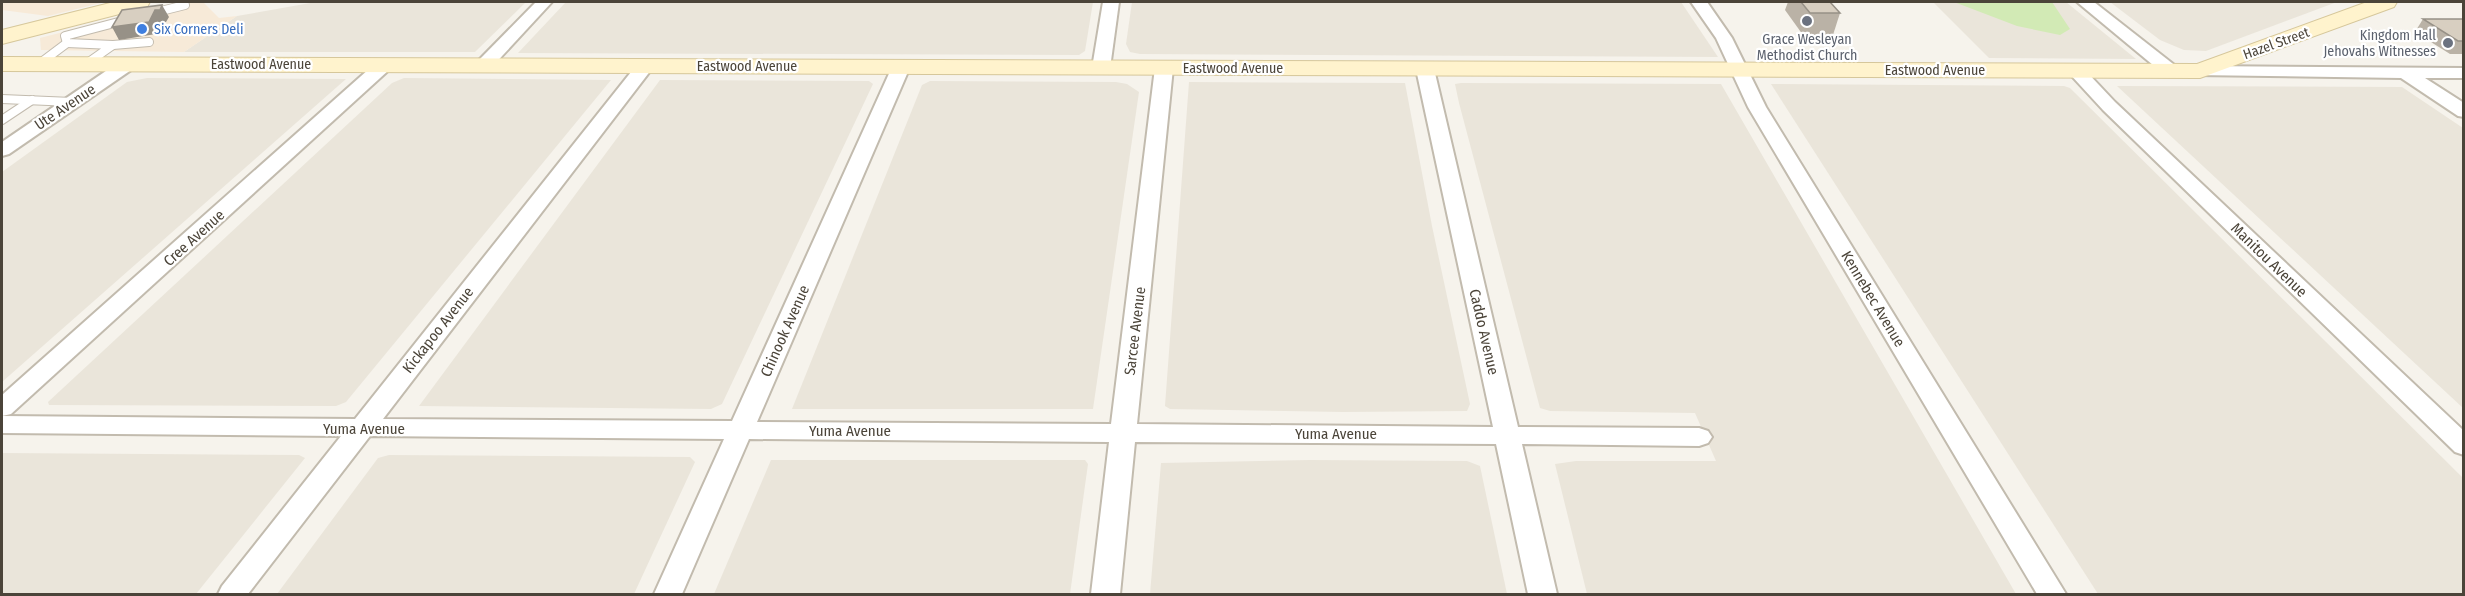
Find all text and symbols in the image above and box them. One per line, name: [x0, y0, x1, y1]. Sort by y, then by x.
marker: Grace Wesleyan Methodist Church: [1800, 14, 1814, 28]
place label: Six Corners Deli: [154, 21, 244, 38]
marker: Six Corners Deli: [135, 22, 149, 36]
street label: Hazel Street: [2241, 24, 2312, 63]
place label: Kingdom Hall Jehovahs Witnesses: [2323, 27, 2436, 60]
place label: Grace Wesleyan Methodist Church: [1757, 31, 1857, 64]
marker: Kingdom Hall Jehovahs Witnesses: [2441, 36, 2455, 50]
street label: Eastwood Avenue: [211, 56, 311, 73]
street label: Eastwood Avenue: [697, 58, 797, 75]
street label: Eastwood Avenue: [1183, 60, 1283, 77]
street label: Eastwood Avenue: [1885, 62, 1985, 79]
street label: Ute Avenue: [31, 80, 99, 134]
street label: Cree Avenue: [160, 206, 228, 270]
street label: Manitou Avenue: [2227, 219, 2311, 301]
street label: Kennebec Avenue: [1837, 248, 1909, 350]
street label: Chinook Avenue: [757, 282, 813, 380]
street label: Kickapoo Avenue: [399, 283, 477, 377]
street label: Sarcee Avenue: [1121, 286, 1149, 376]
street label: Caddo Avenue: [1465, 287, 1503, 377]
street label: Yuma Avenue: [323, 420, 405, 438]
street label: Yuma Avenue: [809, 422, 891, 440]
street label: Yuma Avenue: [1295, 425, 1377, 443]

